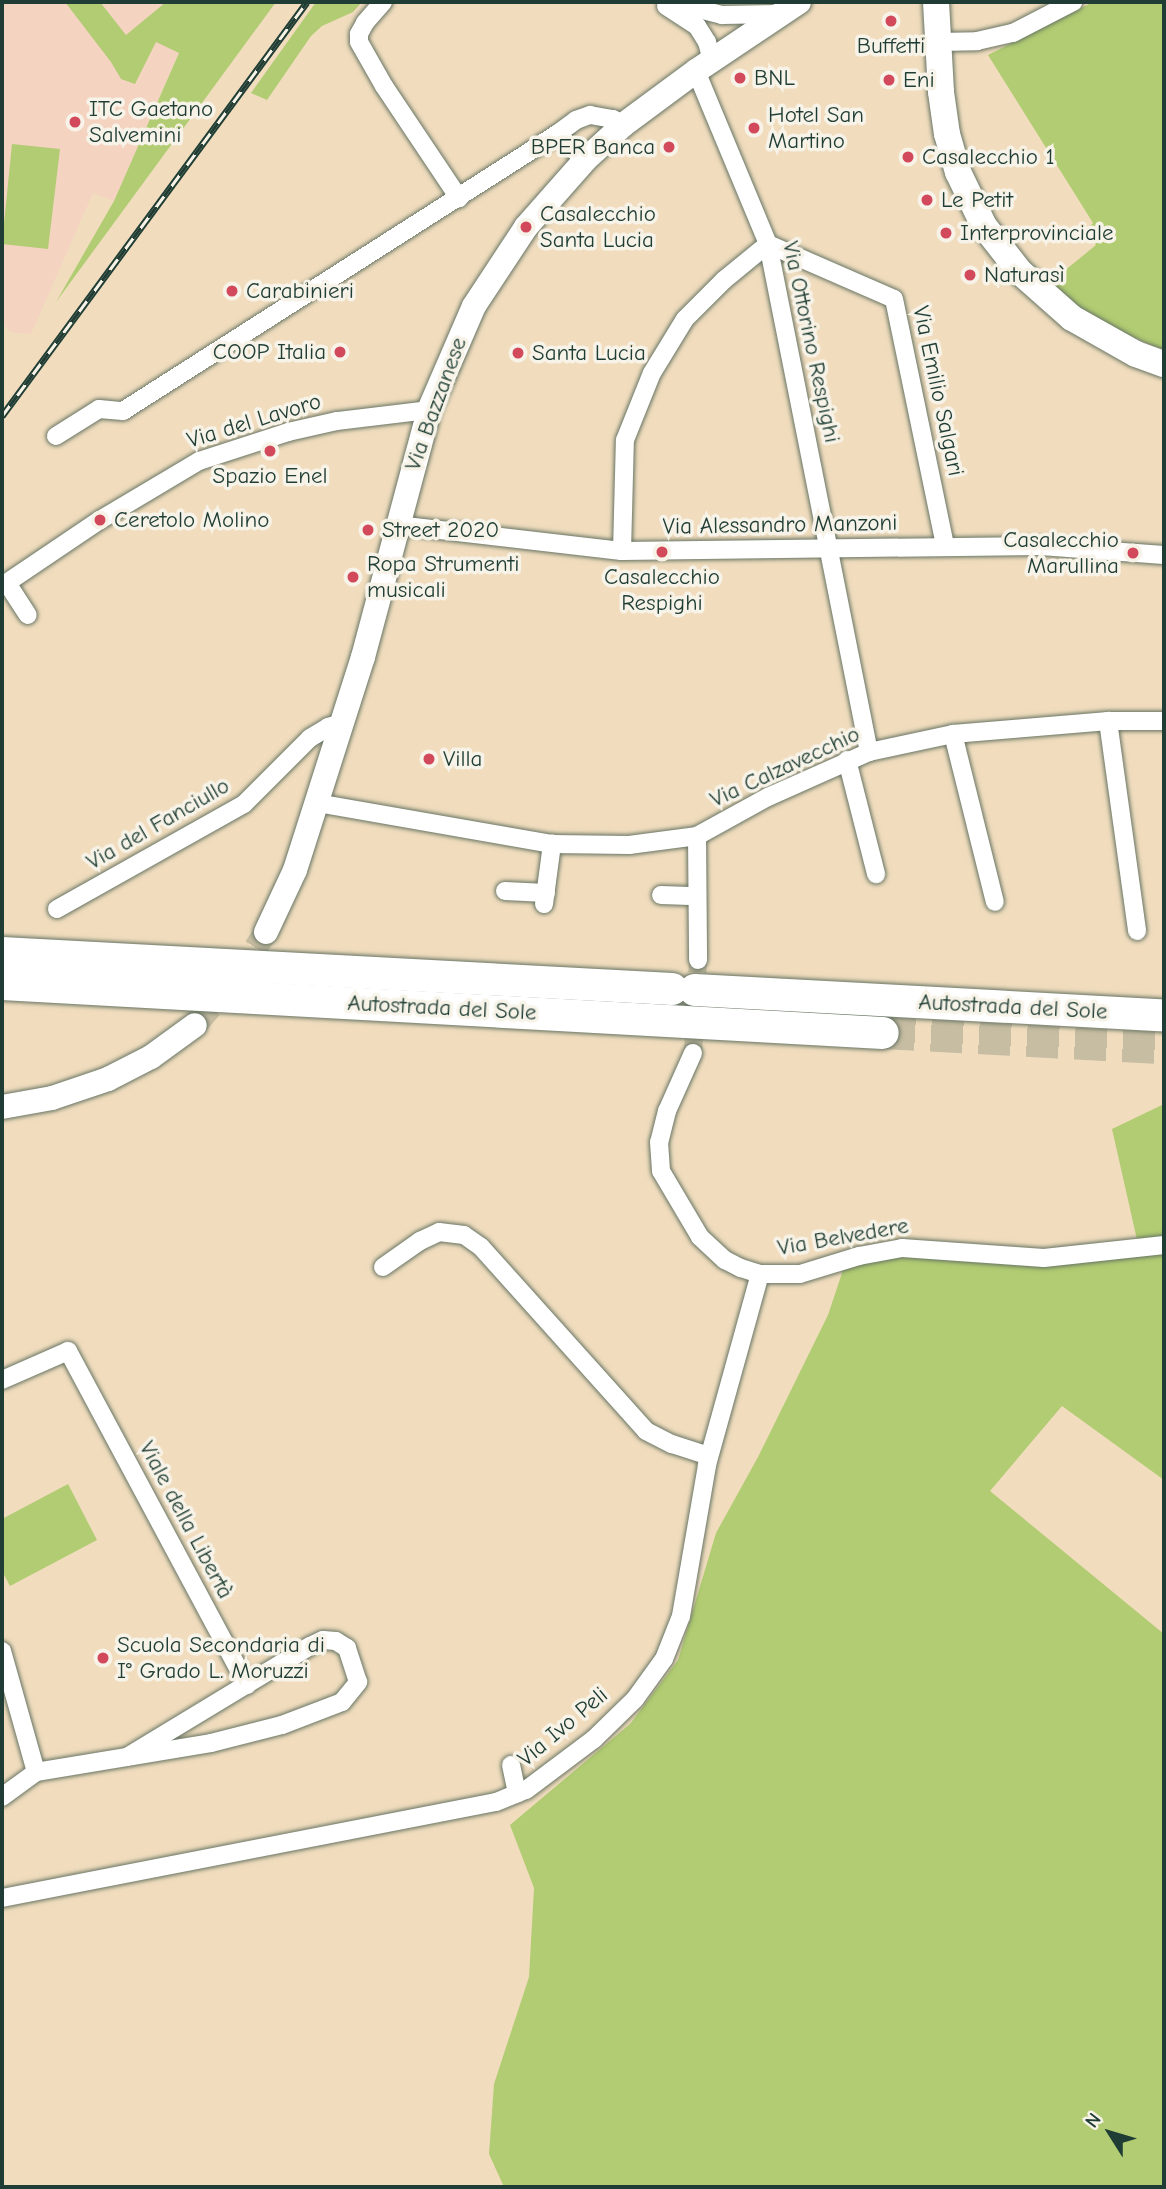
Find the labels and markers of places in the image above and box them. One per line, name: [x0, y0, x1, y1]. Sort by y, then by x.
marker: Buffetti: [883, 13, 899, 29]
place label: Buffetti: [857, 32, 925, 60]
place label: BNL: [754, 64, 795, 92]
place label: Eni: [903, 66, 935, 94]
marker: BNL: [732, 70, 748, 86]
marker: Eni: [881, 72, 897, 88]
place label: ITC Gaetano Salvemini: [89, 95, 213, 149]
place label: Hotel San Martino: [768, 101, 864, 155]
marker: ITC Gaetano Salvemini: [67, 114, 83, 130]
marker: Hotel San Martino: [746, 120, 762, 136]
place label: BPER Banca: [531, 133, 655, 161]
marker: BPER Banca: [661, 139, 677, 155]
place label: Casalecchio 1: [922, 143, 1055, 171]
marker: Casalecchio 1: [900, 149, 916, 165]
place label: Le Petit: [941, 186, 1013, 214]
marker: Le Petit: [919, 192, 935, 208]
place label: Casalecchio Santa Lucia: [540, 200, 656, 254]
marker: Casalecchio Santa Lucia: [518, 219, 534, 235]
place label: Interprovinciale: [960, 219, 1113, 247]
marker: Interprovinciale: [938, 225, 954, 241]
place label: Naturasì: [984, 261, 1065, 289]
marker: Naturasì: [962, 267, 978, 283]
place label: Carabinieri: [246, 277, 354, 305]
marker: Carabinieri: [224, 283, 240, 299]
place label: COOP Italia: [213, 338, 326, 366]
place label: Santa Lucia: [532, 339, 646, 367]
marker: COOP Italia: [332, 344, 348, 360]
marker: Santa Lucia: [510, 345, 526, 361]
marker: Spazio Enel: [262, 443, 278, 459]
place label: Spazio Enel: [213, 462, 327, 490]
place label: Ceretolo Molino: [114, 506, 269, 534]
marker: Ceretolo Molino: [92, 512, 108, 528]
place label: Street 2020: [382, 516, 499, 544]
marker: Street 2020: [360, 522, 376, 538]
place label: Casalecchio Marullina: [1003, 526, 1119, 580]
marker: Casalecchio Respighi: [654, 544, 670, 560]
marker: Casalecchio Marullina: [1125, 545, 1141, 561]
place label: Ropa Strumenti musicali: [367, 550, 520, 604]
place label: Casalecchio Respighi: [604, 563, 720, 617]
marker: Ropa Strumenti musicali: [345, 569, 361, 585]
place label: Villa: [443, 745, 482, 773]
marker: Villa: [421, 751, 437, 767]
place label: Scuola Secondaria di I° Grado L. Moruzzi: [117, 1631, 325, 1685]
marker: Scuola Secondaria di I° Grado L. Moruzzi: [95, 1650, 111, 1666]

